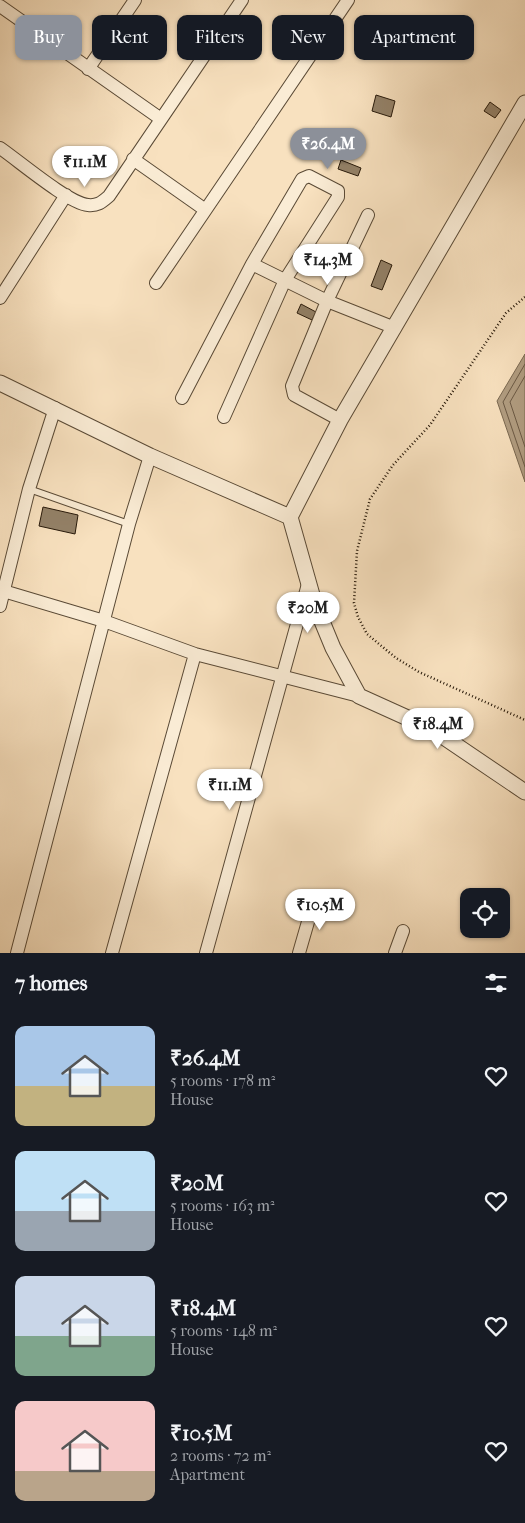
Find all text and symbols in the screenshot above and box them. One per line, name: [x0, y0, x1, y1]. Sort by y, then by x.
chip: Buy: [15, 15, 82, 60]
chip: Rent: [92, 15, 167, 60]
chip: Filters: [177, 15, 262, 60]
chip: New: [272, 15, 344, 60]
chip: Apartment: [354, 15, 474, 60]
pin: ₹26.4M: [287, 128, 369, 170]
text: ₹26.4M: [301, 134, 355, 153]
pin: ₹11.1M: [44, 146, 126, 188]
text: ₹11.1M: [63, 152, 107, 171]
pin: ₹14.3M: [287, 244, 369, 286]
text: ₹14.3M: [303, 250, 353, 269]
pin: ₹20M: [278, 592, 338, 634]
text: ₹20M: [288, 598, 328, 617]
pin: ₹18.4M: [397, 708, 479, 750]
text: ₹18.4M: [413, 714, 463, 733]
pin: ₹11.1M: [189, 768, 271, 811]
text: ₹11.1M: [208, 775, 252, 794]
pin: ₹10.5M: [279, 888, 361, 931]
map controls: [460, 888, 510, 938]
button: locate: [460, 888, 510, 938]
text: ₹10.5M: [296, 895, 344, 914]
icon: filters: [482, 969, 510, 997]
text: 7 homes: [15, 971, 87, 995]
icon: home: [55, 1046, 115, 1106]
text: ₹26.4M: [170, 1046, 240, 1070]
icon: heart: [482, 1062, 510, 1090]
text: 5 rooms · 178 m²: [170, 1071, 275, 1090]
text: House: [170, 1090, 213, 1109]
icon: home: [55, 1171, 115, 1231]
text: ₹20M: [170, 1171, 224, 1195]
icon: heart: [482, 1187, 510, 1215]
text: 5 rooms · 163 m²: [170, 1196, 275, 1215]
text: House: [170, 1215, 213, 1234]
icon: home: [55, 1296, 115, 1356]
text: ₹18.4M: [170, 1296, 236, 1320]
icon: heart: [482, 1312, 510, 1340]
text: 5 rooms · 148 m²: [170, 1321, 277, 1340]
text: House: [170, 1340, 213, 1359]
icon: home: [55, 1421, 115, 1481]
text: ₹10.5M: [170, 1421, 232, 1445]
icon: heart: [482, 1437, 510, 1465]
text: 2 rooms · 72 m²: [170, 1446, 271, 1465]
text: Apartment: [170, 1465, 245, 1484]

